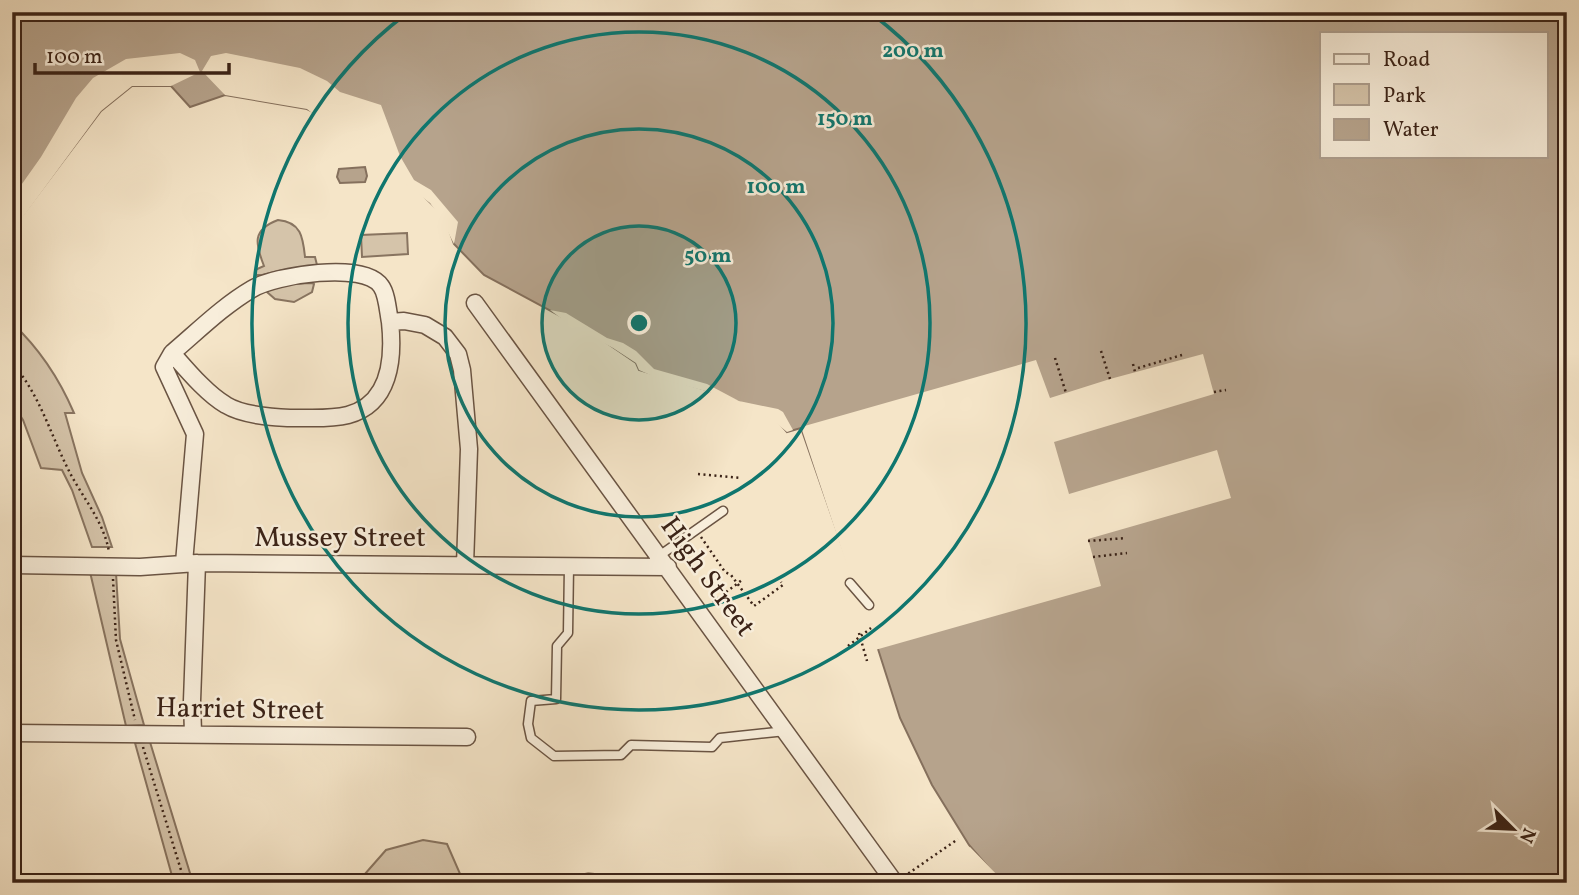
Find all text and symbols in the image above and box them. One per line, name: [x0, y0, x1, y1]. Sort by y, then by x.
scale bar: [35, 32, 229, 76]
legend: [1320, 32, 1548, 158]
text: 200 m: [882, 37, 944, 66]
text: 100 m: [46, 43, 103, 72]
text: Road: [1383, 46, 1430, 75]
text: Park: [1383, 82, 1426, 111]
text: 150 m: [817, 105, 873, 134]
text: Water: [1383, 116, 1439, 145]
text: 100 m: [746, 173, 806, 202]
text: 50 m: [684, 242, 732, 271]
centre of rings: [627, 311, 651, 335]
street label: High Street: [650, 509, 764, 645]
street label: Mussey Street: [254, 519, 426, 558]
street label: Harriet Street: [155, 689, 325, 731]
north arrow: [1478, 794, 1548, 864]
text: N: [1512, 824, 1541, 847]

